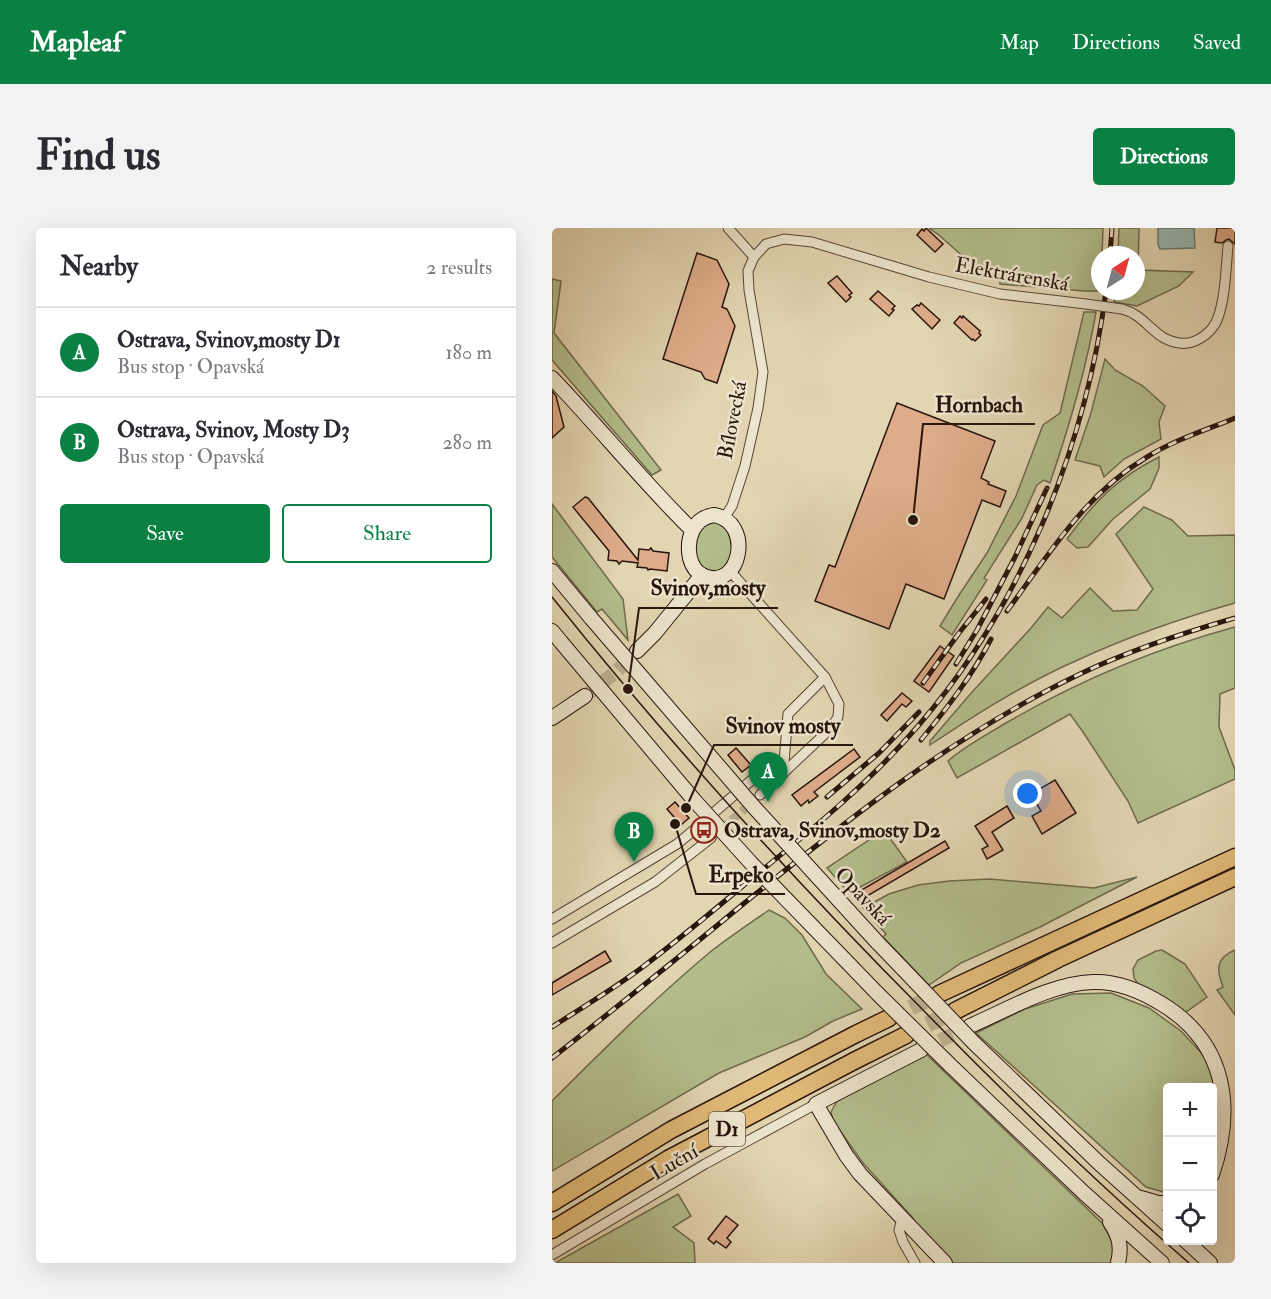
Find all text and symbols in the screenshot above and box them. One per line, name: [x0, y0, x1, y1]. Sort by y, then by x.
text: Mapleaf: [30, 25, 122, 60]
text: Map: [999, 29, 1039, 56]
text: Directions: [1072, 29, 1160, 56]
text: Saved: [1193, 29, 1241, 56]
button: Directions: [1093, 128, 1235, 185]
text: Find us: [36, 130, 160, 182]
north arrow: [1091, 246, 1145, 300]
text: Nearby: [60, 251, 138, 283]
street label: Elektrárenská: [953, 251, 1071, 298]
text: 2 results: [426, 255, 492, 280]
text: Ostrava, Svinov,mosty D1: [117, 326, 341, 354]
text: A: [73, 340, 86, 365]
text: 180 m: [445, 340, 492, 365]
text: Bus stop · Opavská: [117, 354, 264, 379]
street label: Bílovecká: [712, 378, 753, 461]
callout: Hornbach: [923, 384, 1035, 424]
text: Hornbach: [935, 391, 1023, 419]
text: Ostrava, Svinov, Mosty D3: [117, 416, 350, 444]
text: B: [73, 430, 86, 455]
text: 280 m: [442, 430, 492, 455]
text: Bus stop · Opavská: [117, 444, 264, 469]
button: Save: [60, 504, 270, 563]
button: Share: [282, 504, 492, 563]
callout: Svinov,mosty: [639, 568, 778, 608]
text: Svinov,mosty: [650, 574, 767, 603]
callout: Svinov mosty: [714, 705, 853, 745]
text: Svinov mosty: [725, 712, 842, 741]
pin: A: [748, 752, 788, 802]
your location: [1013, 779, 1042, 808]
pin: B: [614, 812, 653, 862]
bus stop icon: Ostrava, Svinov,mosty D2: [689, 815, 719, 845]
place label: Ostrava, Svinov,mosty D2: [724, 817, 941, 844]
callout: Erpeko: [696, 854, 785, 894]
text: Erpeko: [708, 861, 774, 890]
street label: Opavská: [829, 861, 897, 932]
map controls: [1163, 1083, 1217, 1245]
button: +: [1163, 1083, 1217, 1137]
road number: D1: [709, 1112, 745, 1146]
street label: Luční: [645, 1137, 704, 1187]
button: −: [1163, 1137, 1217, 1191]
button: locate: [1163, 1191, 1217, 1245]

